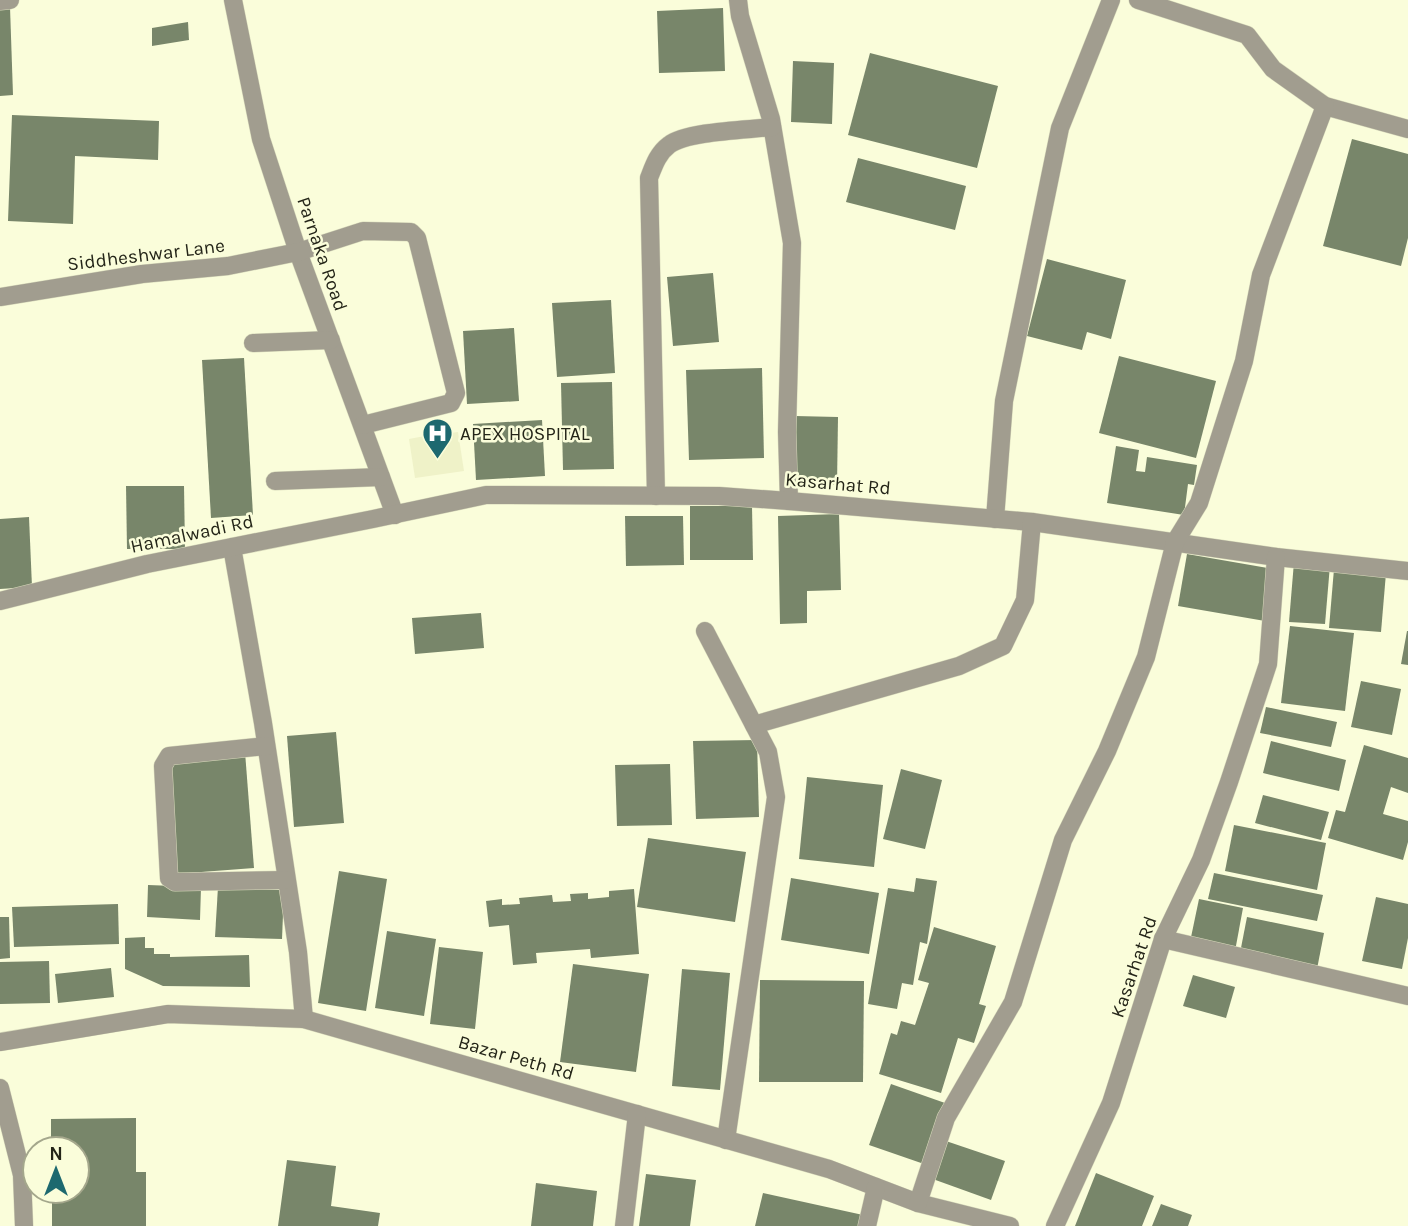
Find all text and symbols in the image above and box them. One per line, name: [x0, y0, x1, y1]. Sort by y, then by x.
street label: Parnaka Road: [292, 194, 352, 314]
street label: Siddheshwar Lane: [66, 234, 226, 276]
hospital icon: APEX HOSPITAL: [420, 417, 454, 461]
place label: APEX HOSPITAL: [460, 423, 590, 445]
street label: Kasarhat Rd: [784, 468, 892, 500]
street label: Hamalwadi Rd: [128, 510, 256, 558]
street label: Kasarhat Rd: [1106, 913, 1162, 1021]
street label: Bazar Peth Rd: [456, 1031, 576, 1085]
north arrow: [21, 1135, 91, 1205]
text: N: [49, 1143, 63, 1165]

